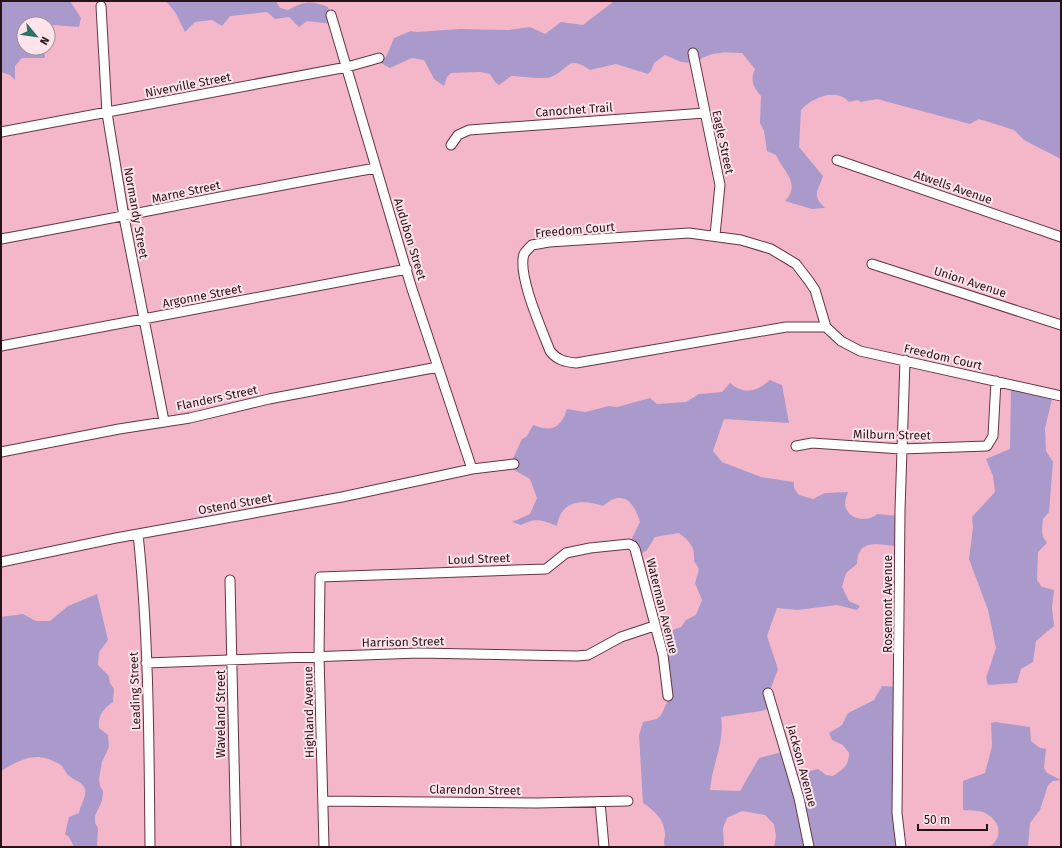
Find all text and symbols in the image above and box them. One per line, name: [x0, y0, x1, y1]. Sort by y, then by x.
north arrow: [16, 16, 56, 56]
text: N: [37, 34, 52, 47]
street label: Niverville Street: [144, 70, 233, 100]
street label: Canochet Trail: [535, 100, 614, 120]
street label: Eagle Street: [709, 109, 737, 176]
street label: Normandy Street: [121, 166, 151, 260]
street label: Atwells Avenue: [912, 167, 994, 207]
street label: Marne Street: [150, 178, 222, 206]
street label: Audubon Street: [391, 196, 429, 282]
street label: Freedom Court: [535, 219, 616, 240]
street label: Union Avenue: [932, 264, 1008, 300]
street label: Argonne Street: [161, 281, 244, 311]
street label: Freedom Court: [902, 341, 984, 373]
street label: Flanders Street: [175, 382, 259, 413]
street label: Milburn Street: [853, 427, 932, 443]
street label: Ostend Street: [197, 491, 274, 517]
street label: Loud Street: [447, 551, 511, 567]
street label: Rosemont Avenue: [881, 555, 895, 653]
street label: Waterman Avenue: [643, 557, 681, 655]
street label: Harrison Street: [362, 634, 445, 650]
street label: Leading Street: [127, 651, 143, 730]
street label: Highland Avenue: [301, 666, 317, 758]
street label: Waveland Street: [214, 669, 228, 758]
street label: Jackson Avenue: [784, 723, 820, 809]
street label: Clarendon Street: [429, 782, 521, 798]
scale bar: [918, 806, 987, 832]
text: 50 m: [924, 813, 950, 827]

